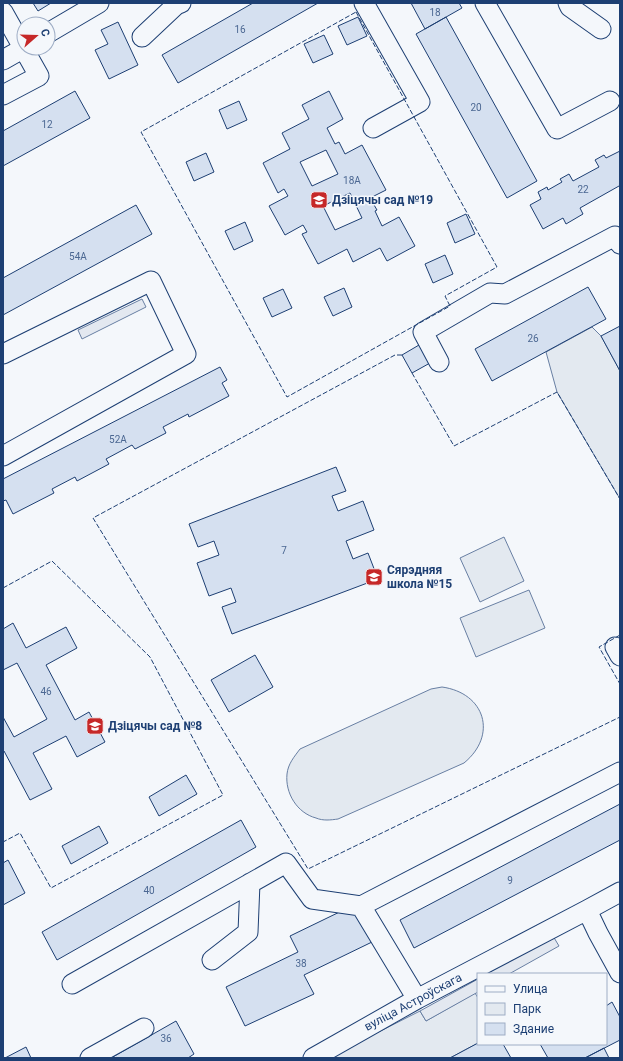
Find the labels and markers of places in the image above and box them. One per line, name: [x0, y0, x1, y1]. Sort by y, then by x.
school or university icon: Дзіцячы сад №19: [309, 190, 329, 210]
place label: Дзіцячы сад №19: [332, 193, 433, 207]
place label: Сярэдняя школа №15: [387, 563, 452, 591]
school or university icon: Сярэдняя школа №15: [364, 567, 384, 587]
school or university icon: Дзіцячы сад №8: [85, 716, 105, 736]
place label: Дзіцячы сад №8: [108, 719, 202, 733]

